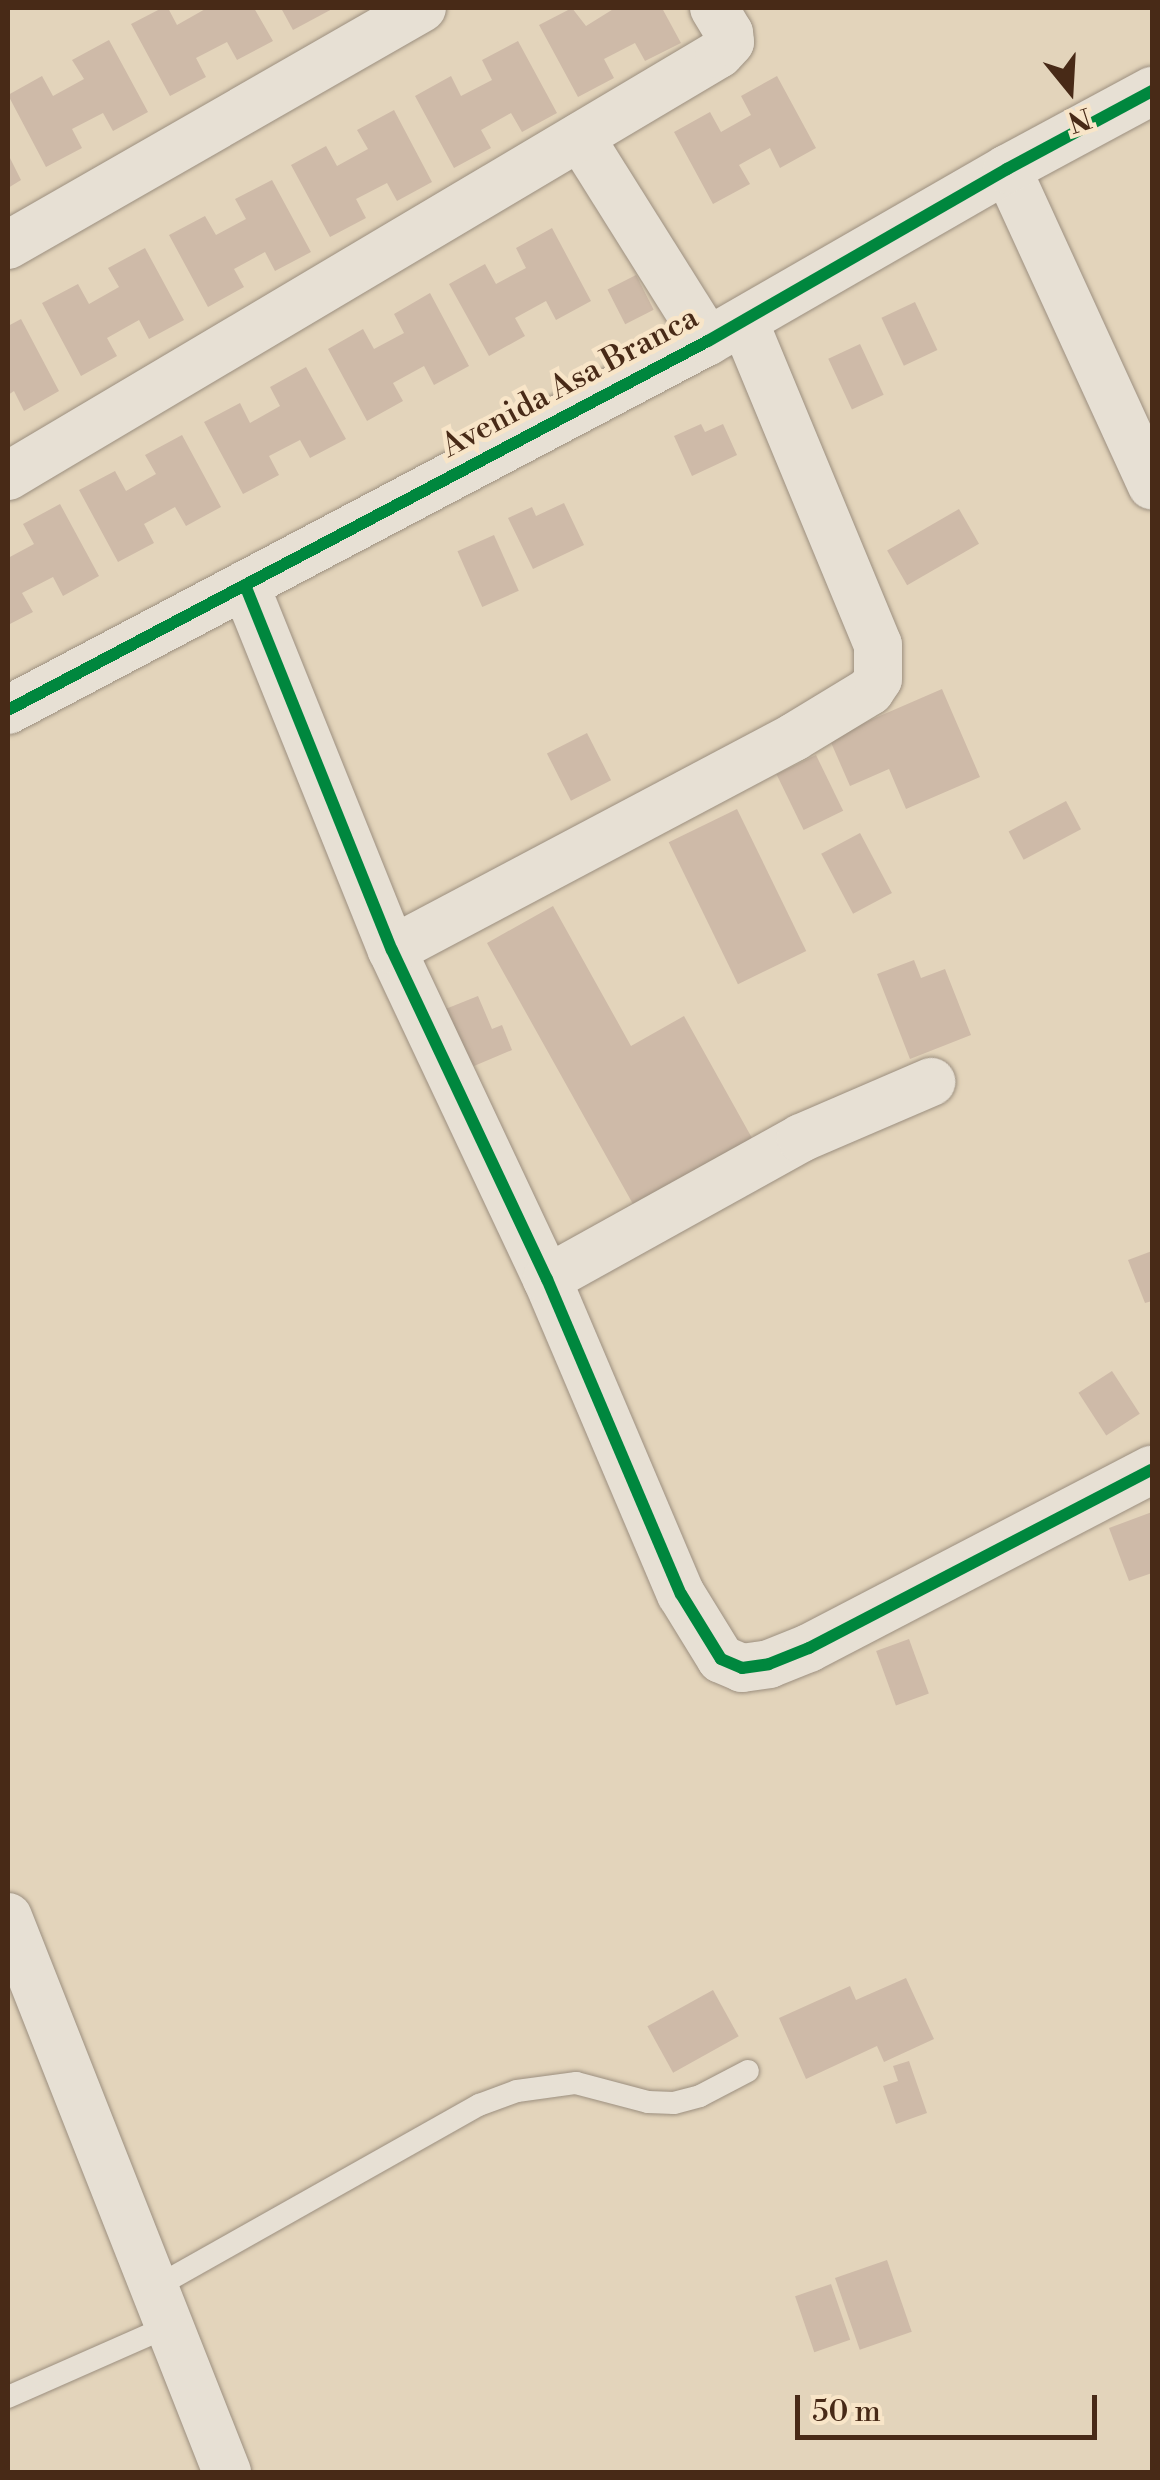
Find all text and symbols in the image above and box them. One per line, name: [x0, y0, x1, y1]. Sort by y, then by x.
north arrow: [1020, 40, 1120, 140]
text: N: [1063, 99, 1095, 139]
street label: Avenida Asa Branca: [435, 298, 705, 466]
scale bar: [800, 2375, 1102, 2437]
text: 50 m: [812, 2393, 881, 2431]

